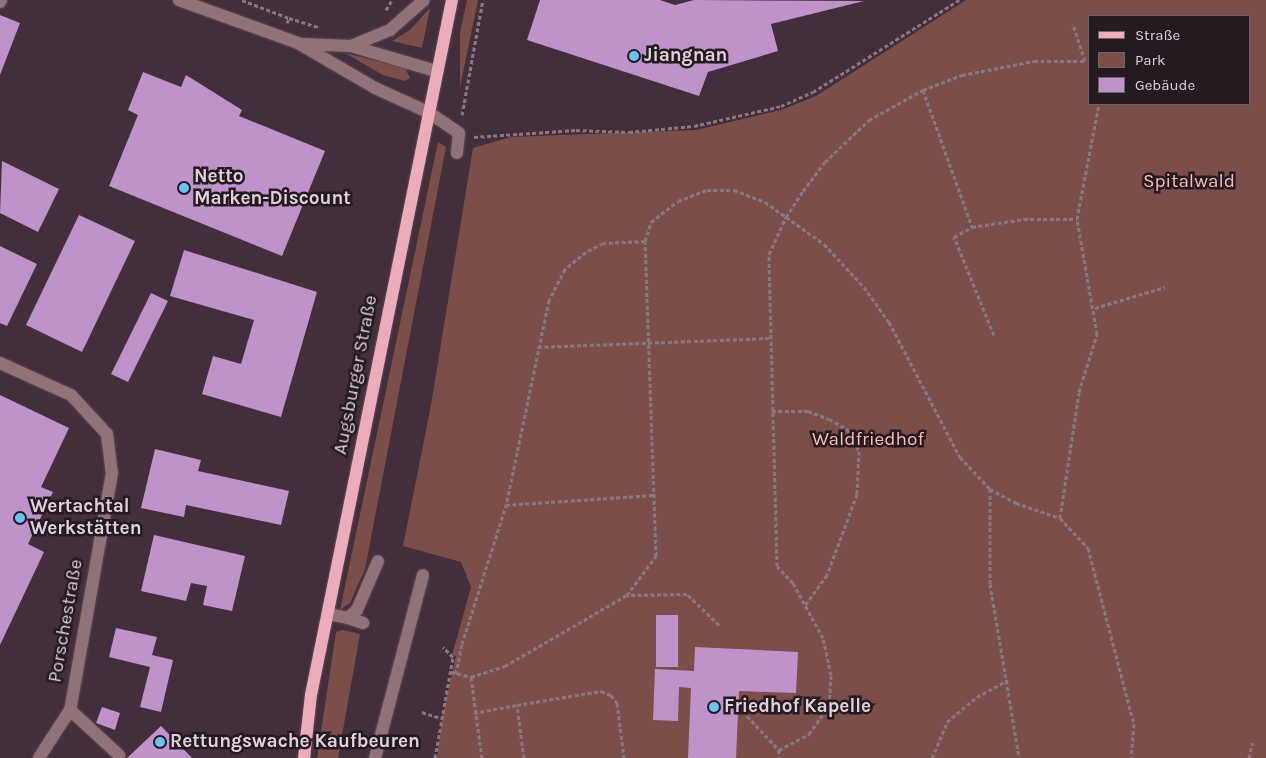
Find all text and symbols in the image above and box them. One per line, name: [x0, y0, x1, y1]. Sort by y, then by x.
legend: [1088, 15, 1251, 105]
text: Straße: [1135, 26, 1180, 44]
place label: Jiangnan: [644, 45, 727, 67]
marker: Jiangnan: [628, 50, 640, 62]
text: Park: [1135, 51, 1165, 69]
text: Gebäude: [1135, 76, 1195, 94]
place label: Netto Marken-Discount: [194, 166, 351, 210]
park label: Spitalwald: [1143, 171, 1235, 193]
marker: Netto Marken-Discount: [178, 182, 190, 194]
street label: Augsburger Straße: [329, 293, 383, 457]
park label: Waldfriedhof: [812, 429, 924, 451]
place label: Wertachtal Werkstätten: [30, 496, 142, 540]
marker: Wertachtal Werkstätten: [14, 512, 26, 524]
street label: Porschestraße: [44, 558, 88, 684]
place label: Friedhof Kapelle: [724, 696, 871, 718]
marker: Friedhof Kapelle: [708, 701, 720, 713]
place label: Rettungswache Kaufbeuren: [170, 731, 420, 753]
marker: Rettungswache Kaufbeuren: [154, 736, 166, 748]

